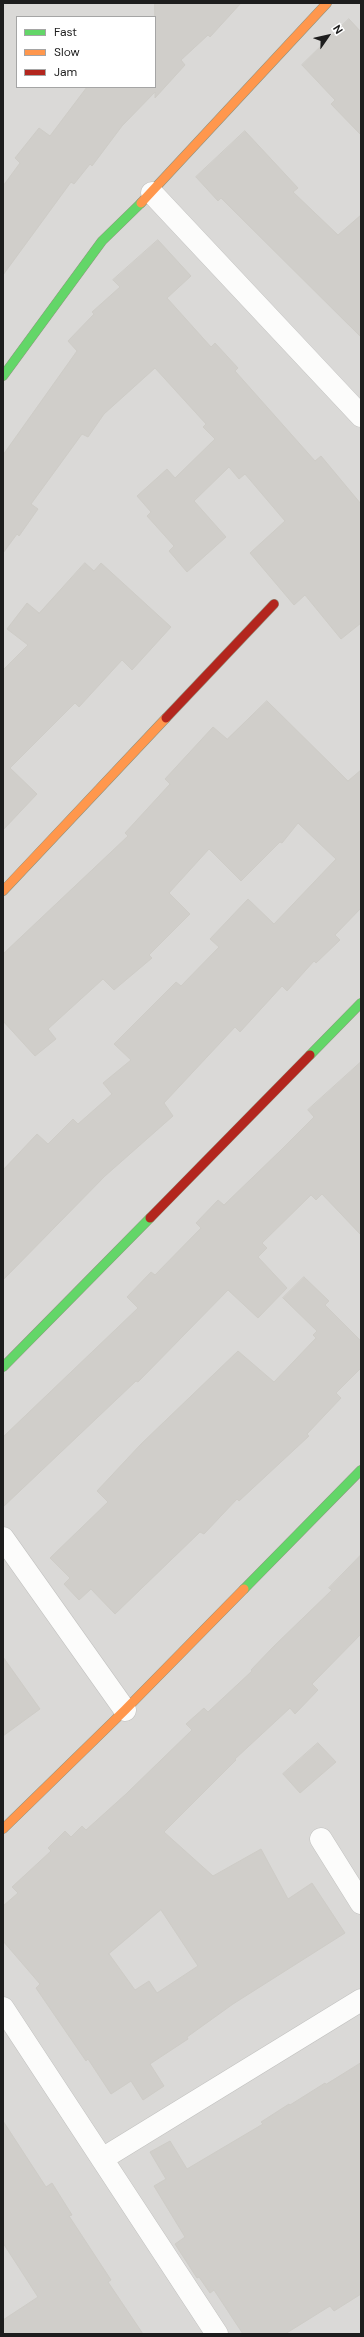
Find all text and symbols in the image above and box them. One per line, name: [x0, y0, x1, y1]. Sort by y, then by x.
legend: [16, 16, 156, 88]
north arrow: [308, 16, 348, 56]
text: N: [330, 22, 346, 37]
text: Fast: [54, 24, 77, 40]
text: Slow: [54, 44, 80, 60]
text: Jam: [54, 64, 77, 80]

